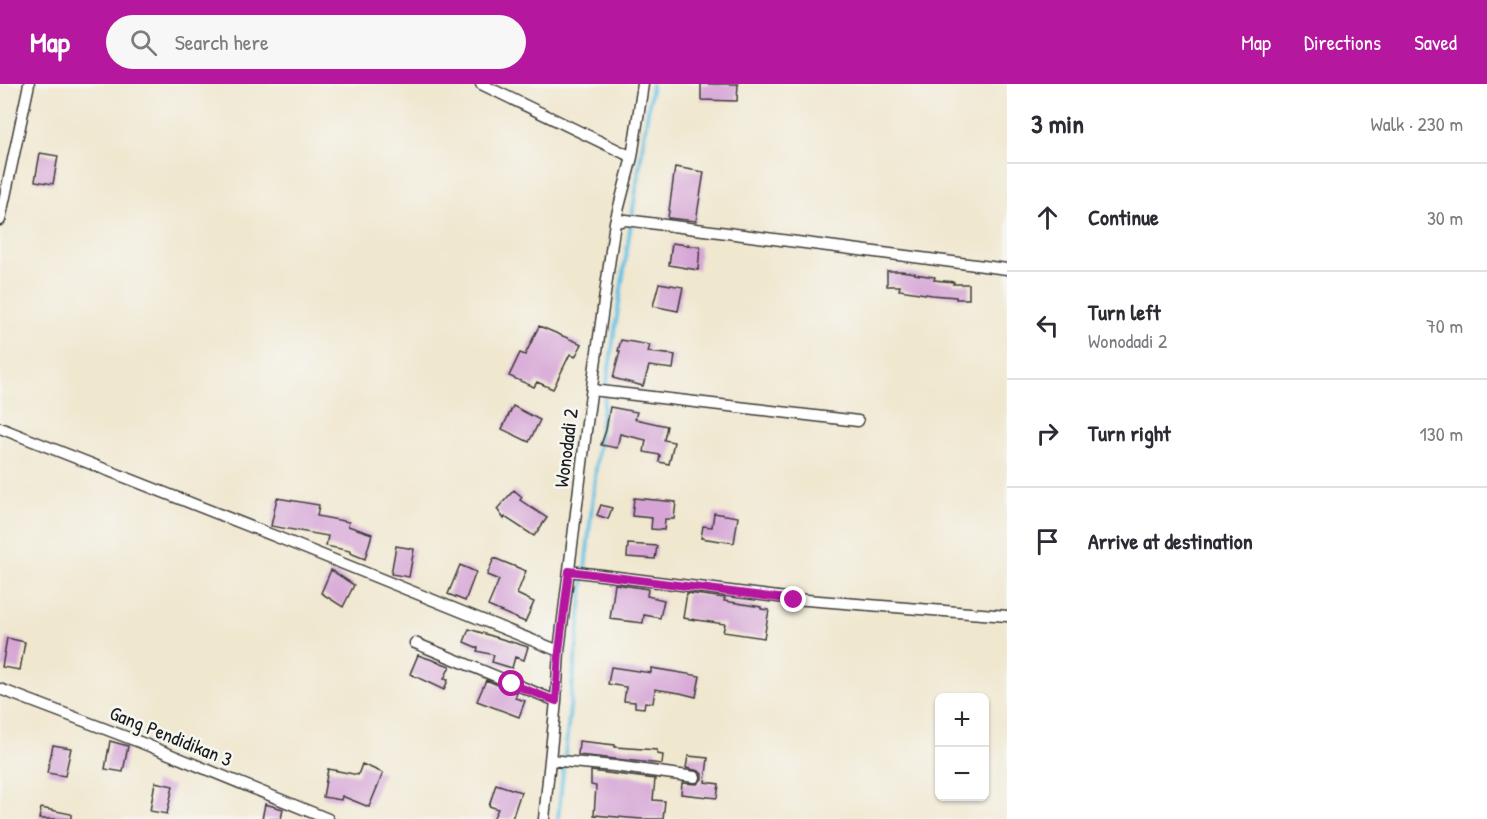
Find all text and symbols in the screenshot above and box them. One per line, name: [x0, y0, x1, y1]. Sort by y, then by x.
search box: [106, 15, 526, 69]
text: Map: [30, 23, 70, 61]
icon: search: [127, 26, 160, 59]
text: Search here: [175, 27, 269, 57]
text: Map: [1241, 28, 1271, 57]
text: Directions: [1304, 28, 1381, 57]
text: Saved: [1414, 28, 1457, 57]
text: 3 min: [1031, 106, 1084, 141]
text: Walk · 230 m: [1371, 110, 1463, 137]
icon: ahead: [1031, 201, 1064, 234]
text: Continue: [1088, 202, 1159, 232]
text: 30 m: [1427, 204, 1463, 231]
text: Turn left: [1088, 297, 1161, 327]
icon: left: [1031, 309, 1064, 342]
text: 70 m: [1426, 312, 1463, 339]
text: Wonodadi 2: [1088, 327, 1167, 354]
street label: Wonodadi 2: [547, 406, 584, 489]
icon: right: [1031, 417, 1064, 450]
text: Turn right: [1088, 418, 1171, 448]
text: 130 m: [1420, 420, 1463, 447]
icon: arrive: [1031, 525, 1064, 558]
text: Arrive at destination: [1088, 526, 1253, 556]
route end: [780, 586, 806, 612]
route start: [498, 670, 524, 696]
map controls: [935, 693, 989, 801]
button: +: [935, 693, 989, 747]
street label: Gang Pendidikan 3: [106, 699, 236, 772]
button: −: [935, 747, 989, 801]

